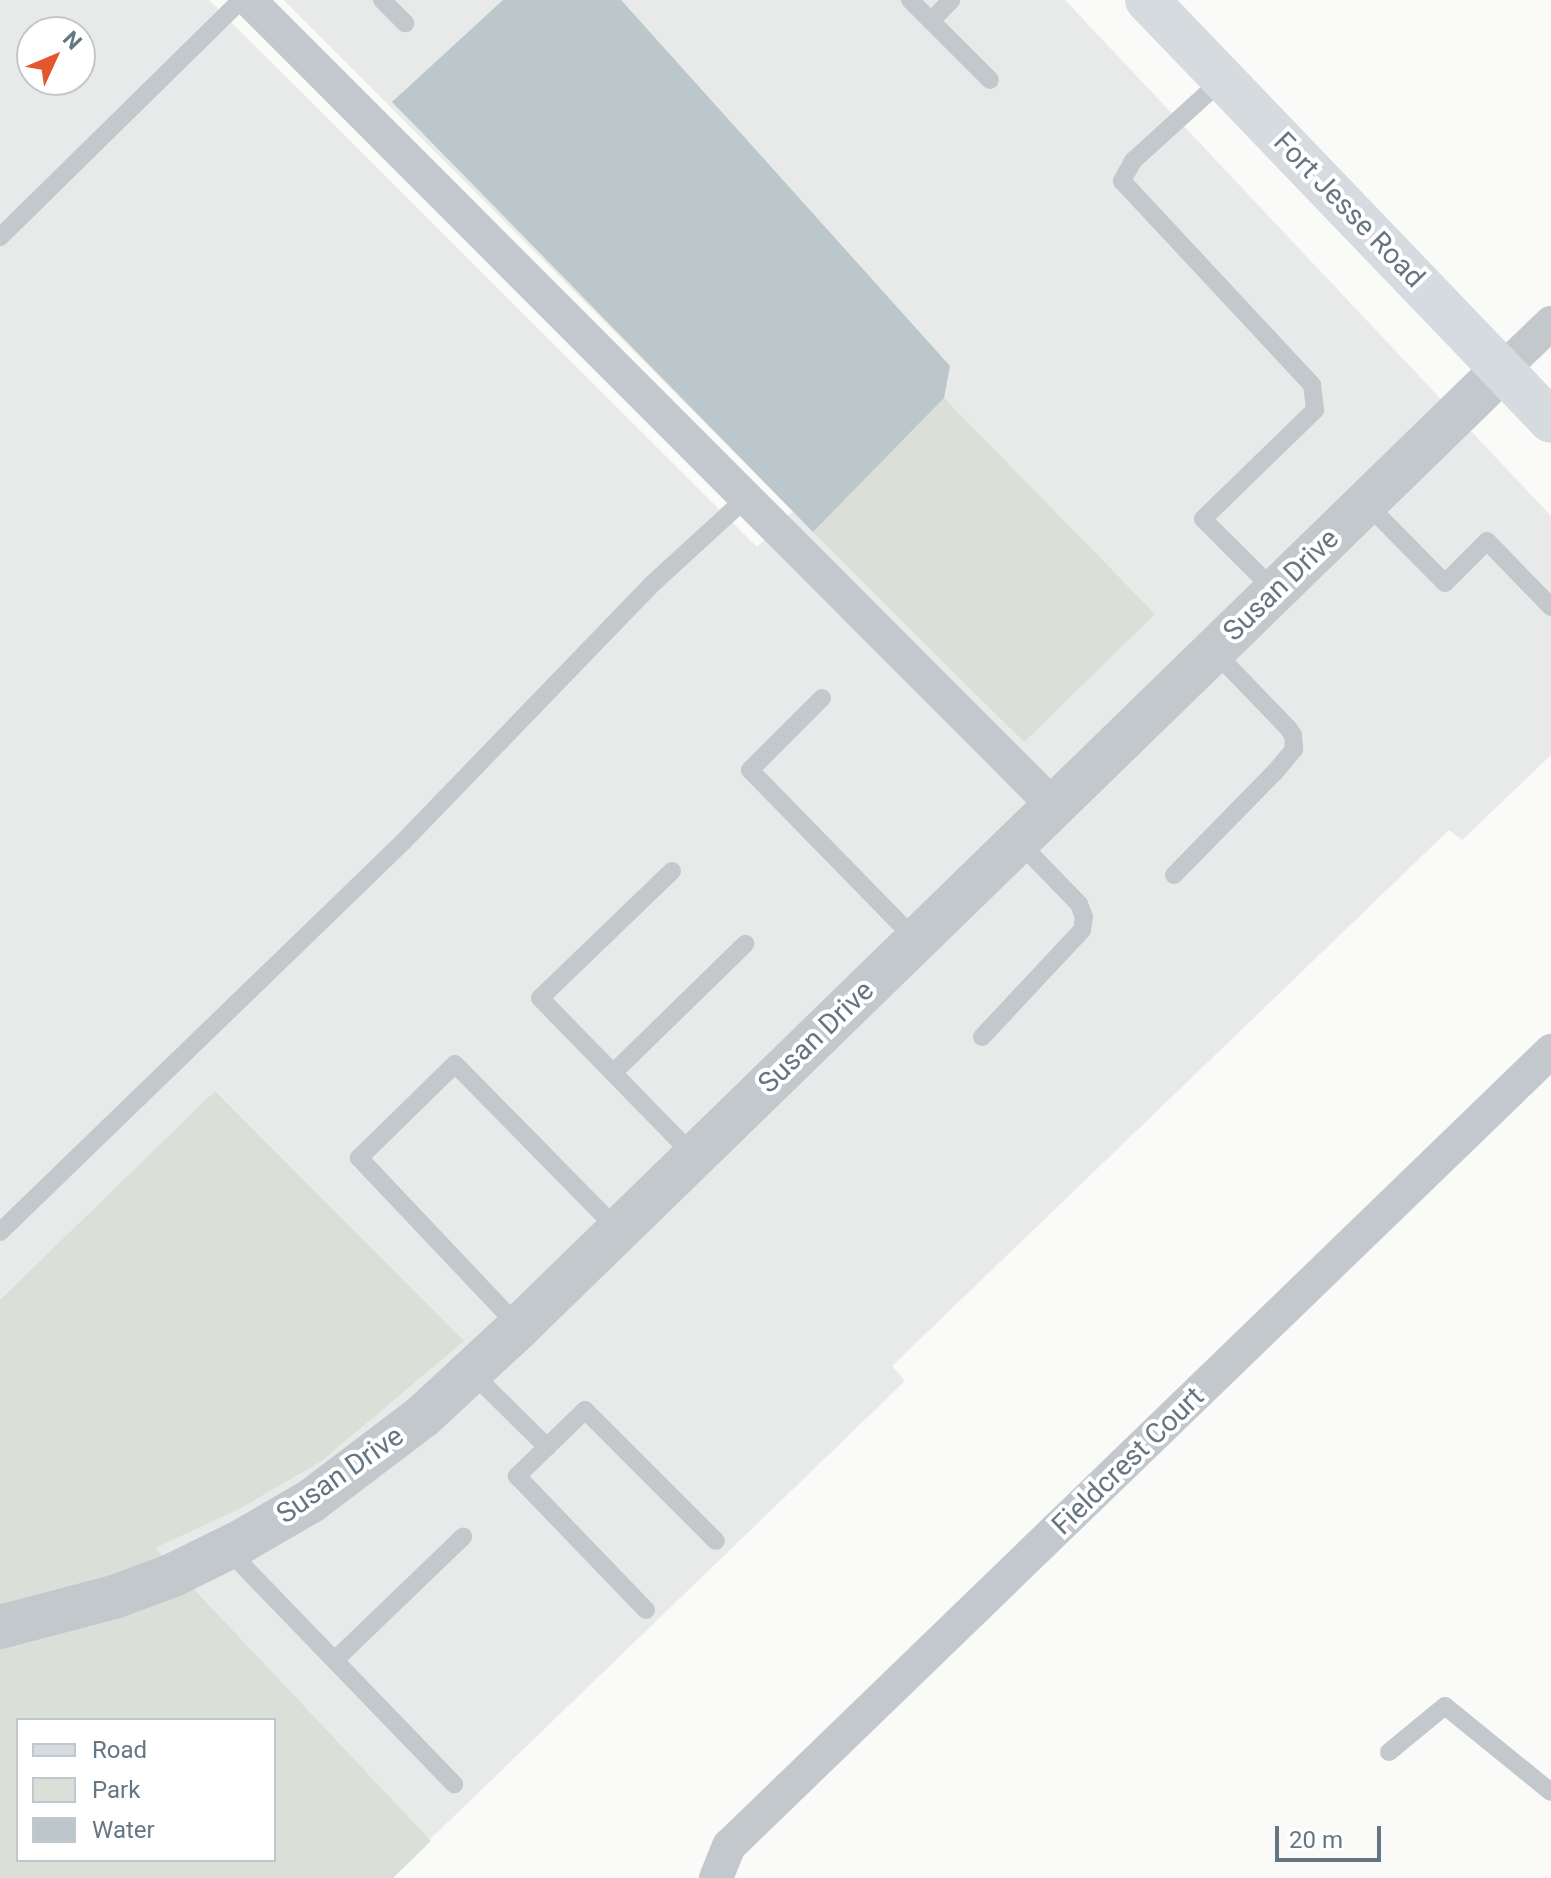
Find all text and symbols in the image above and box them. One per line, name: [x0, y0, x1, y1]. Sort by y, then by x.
north arrow: [16, 16, 96, 96]
text: N: [58, 26, 87, 55]
street label: Fort Jesse Road: [1267, 125, 1431, 295]
street label: Susan Drive: [1216, 522, 1346, 648]
street label: Susan Drive: [751, 974, 881, 1100]
street label: Fieldcrest Court: [1045, 1380, 1211, 1542]
street label: Susan Drive: [270, 1419, 410, 1531]
legend: [16, 1718, 276, 1862]
text: Road: [92, 1736, 147, 1764]
text: Park: [92, 1776, 140, 1804]
scale bar: [1279, 1810, 1385, 1860]
text: Water: [92, 1816, 155, 1844]
text: 20 m: [1289, 1826, 1343, 1854]

